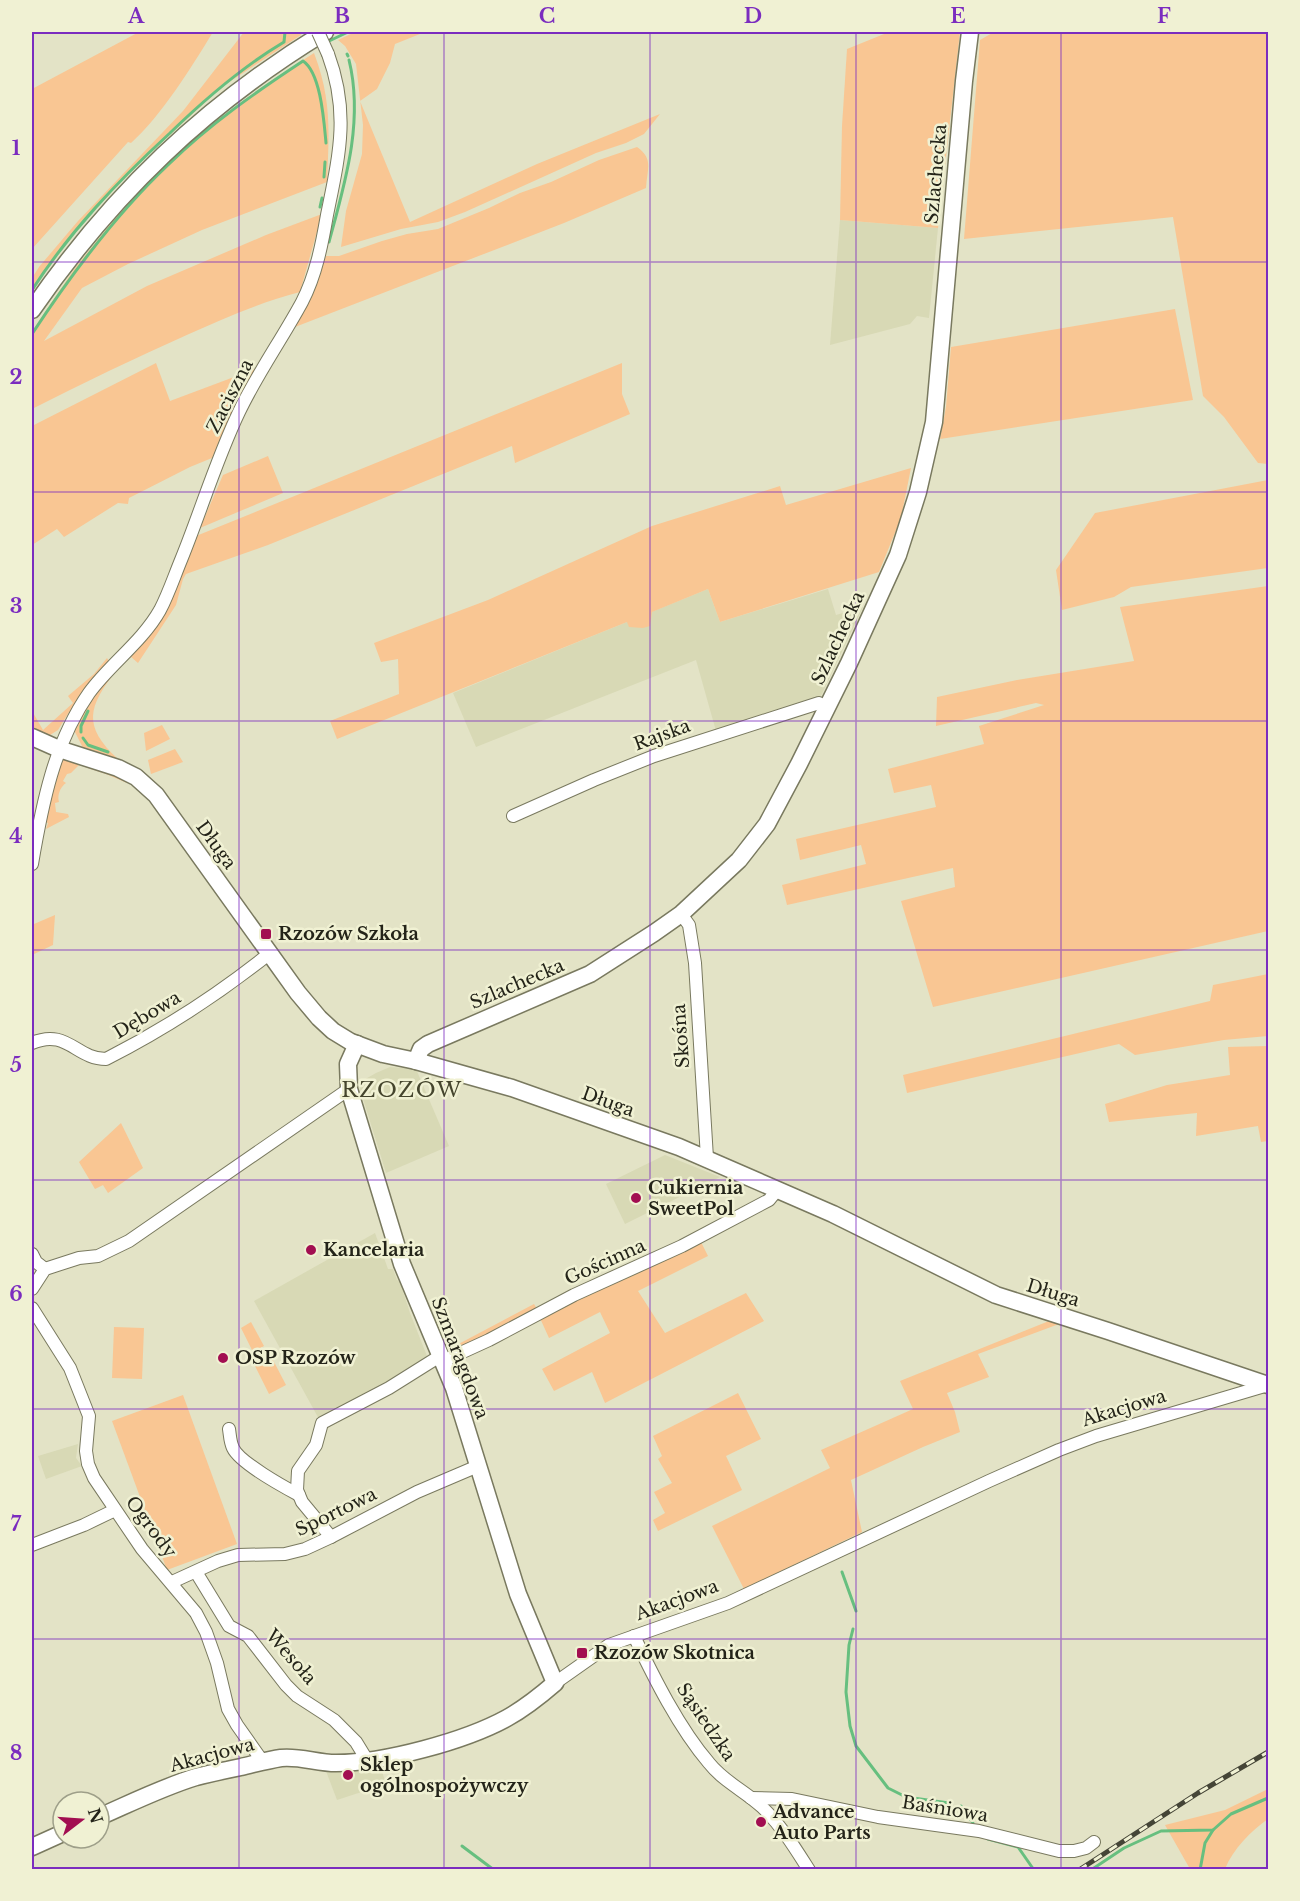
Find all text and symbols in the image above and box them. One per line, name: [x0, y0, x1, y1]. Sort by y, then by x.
text: A: [127, 4, 145, 28]
text: B: [334, 4, 350, 28]
text: C: [539, 4, 555, 28]
text: D: [744, 4, 762, 28]
text: E: [950, 4, 966, 28]
text: F: [1157, 4, 1171, 28]
street label: Szlachecka: [921, 123, 951, 225]
text: 1: [12, 136, 21, 160]
street label: Zaciszna: [202, 355, 258, 437]
text: 2: [9, 365, 23, 389]
street label: Szlachecka: [807, 588, 869, 688]
text: 3: [10, 594, 22, 618]
street label: Rajska: [631, 715, 693, 755]
street label: Długa: [191, 817, 241, 873]
text: 4: [9, 824, 23, 848]
place label: Rzozów Szkoła: [278, 923, 419, 945]
marker: Rzozów Szkoła: [259, 927, 273, 941]
street label: Szlachecka: [467, 954, 568, 1014]
street label: Dębowa: [109, 986, 185, 1044]
street label: Skośna: [668, 1003, 694, 1069]
text: 5: [10, 1053, 22, 1077]
district label: RZOZÓW: [341, 1077, 463, 1103]
street label: Długa: [579, 1082, 637, 1122]
place label: Cukiernia SweetPol: [648, 1177, 744, 1220]
marker: Cukiernia SweetPol: [629, 1191, 643, 1205]
street label: Gościnna: [561, 1234, 649, 1290]
place label: Kancelaria: [323, 1239, 425, 1261]
marker: Kancelaria: [304, 1243, 318, 1257]
street label: Długa: [1024, 1275, 1082, 1311]
text: 6: [9, 1282, 23, 1306]
street label: Szmaragdowa: [427, 1294, 493, 1422]
place label: OSP Rzozów: [235, 1347, 356, 1369]
marker: OSP Rzozów: [216, 1351, 230, 1365]
street label: Akacjowa: [1078, 1385, 1169, 1431]
street label: Sportowa: [292, 1483, 380, 1541]
street label: Ogrody: [121, 1492, 182, 1563]
text: 7: [11, 1512, 22, 1536]
street label: Akacjowa: [632, 1575, 721, 1625]
street label: Wesoła: [260, 1624, 321, 1689]
place label: Rzozów Skotnica: [594, 1642, 756, 1664]
marker: Rzozów Skotnica: [575, 1646, 589, 1660]
street label: Sąsiedzka: [672, 1679, 740, 1765]
street label: Akacjowa: [166, 1733, 257, 1777]
text: 8: [10, 1741, 22, 1765]
place label: Sklep ogólnospożywczy: [360, 1754, 529, 1797]
marker: Sklep ogólnospożywczy: [341, 1768, 355, 1782]
north arrow: [51, 1790, 111, 1850]
street label: Baśniowa: [900, 1791, 990, 1827]
place label: Advance Auto Parts: [772, 1801, 871, 1844]
text: N: [84, 1805, 107, 1826]
marker: Advance Auto Parts: [754, 1815, 768, 1829]

